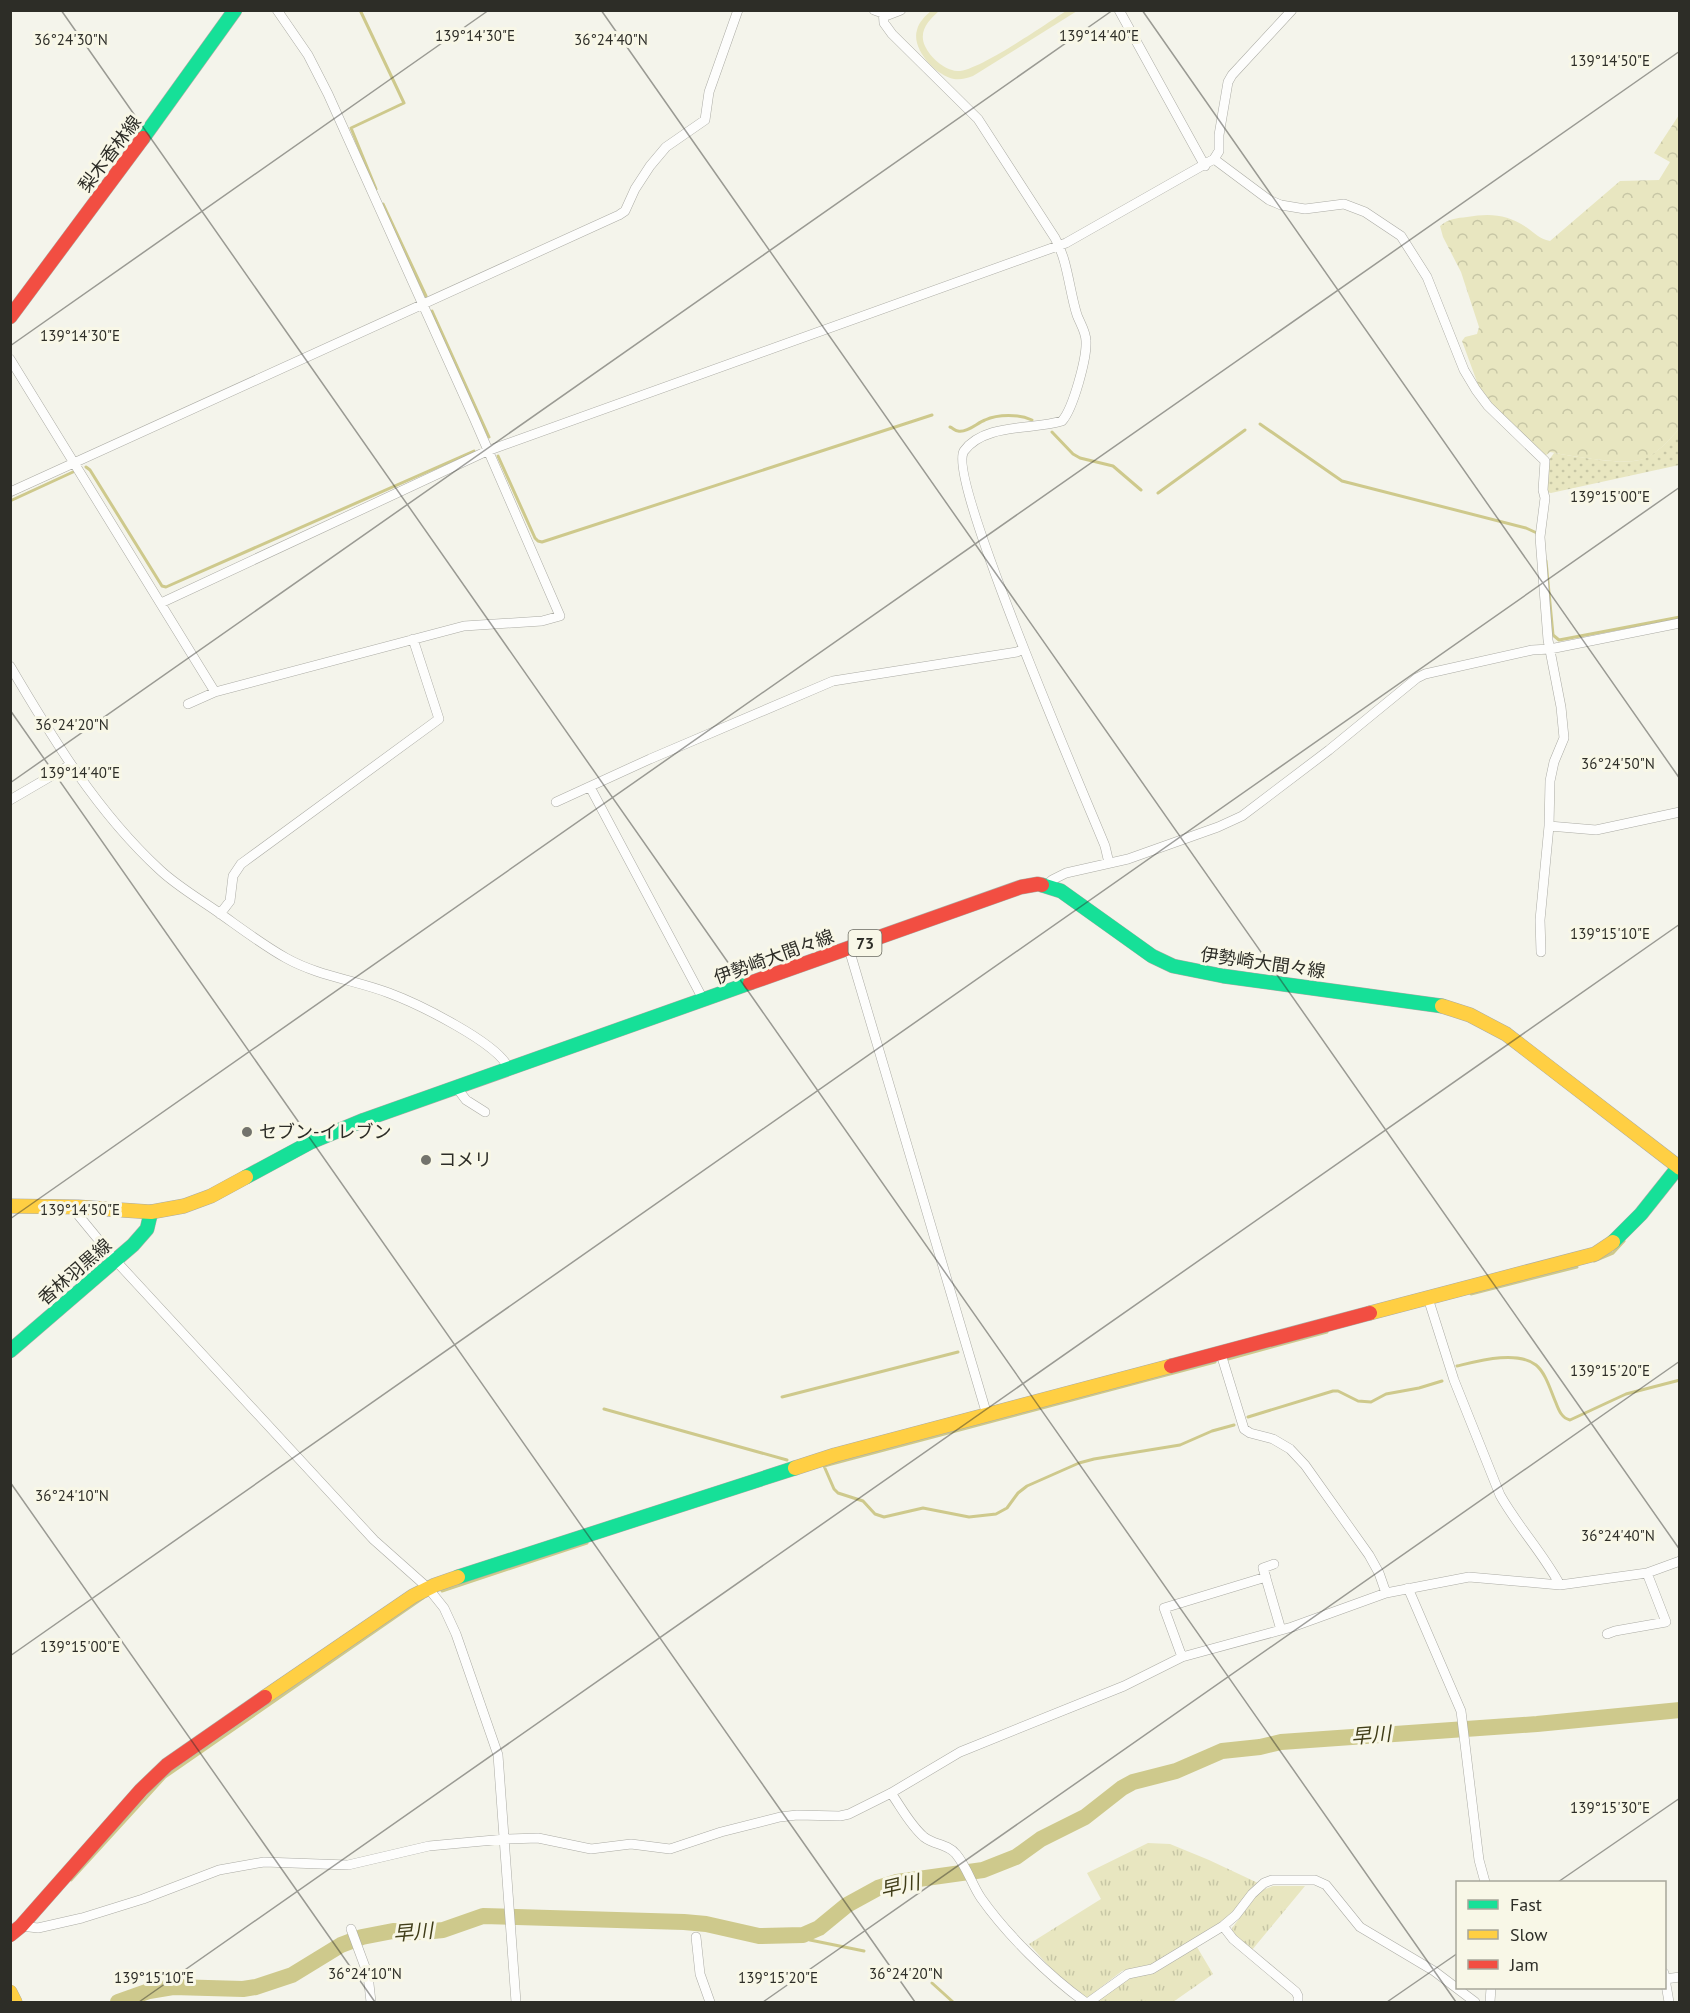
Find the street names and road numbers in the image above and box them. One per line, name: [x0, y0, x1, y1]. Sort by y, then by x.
street label: 梨木香林線: [73, 111, 146, 197]
street label: 伊勢崎大間々線: [711, 924, 837, 989]
road number: 73: [848, 930, 882, 956]
street label: 伊勢崎大間々線: [1199, 942, 1327, 983]
street label: 香林羽黒線: [33, 1233, 116, 1310]

